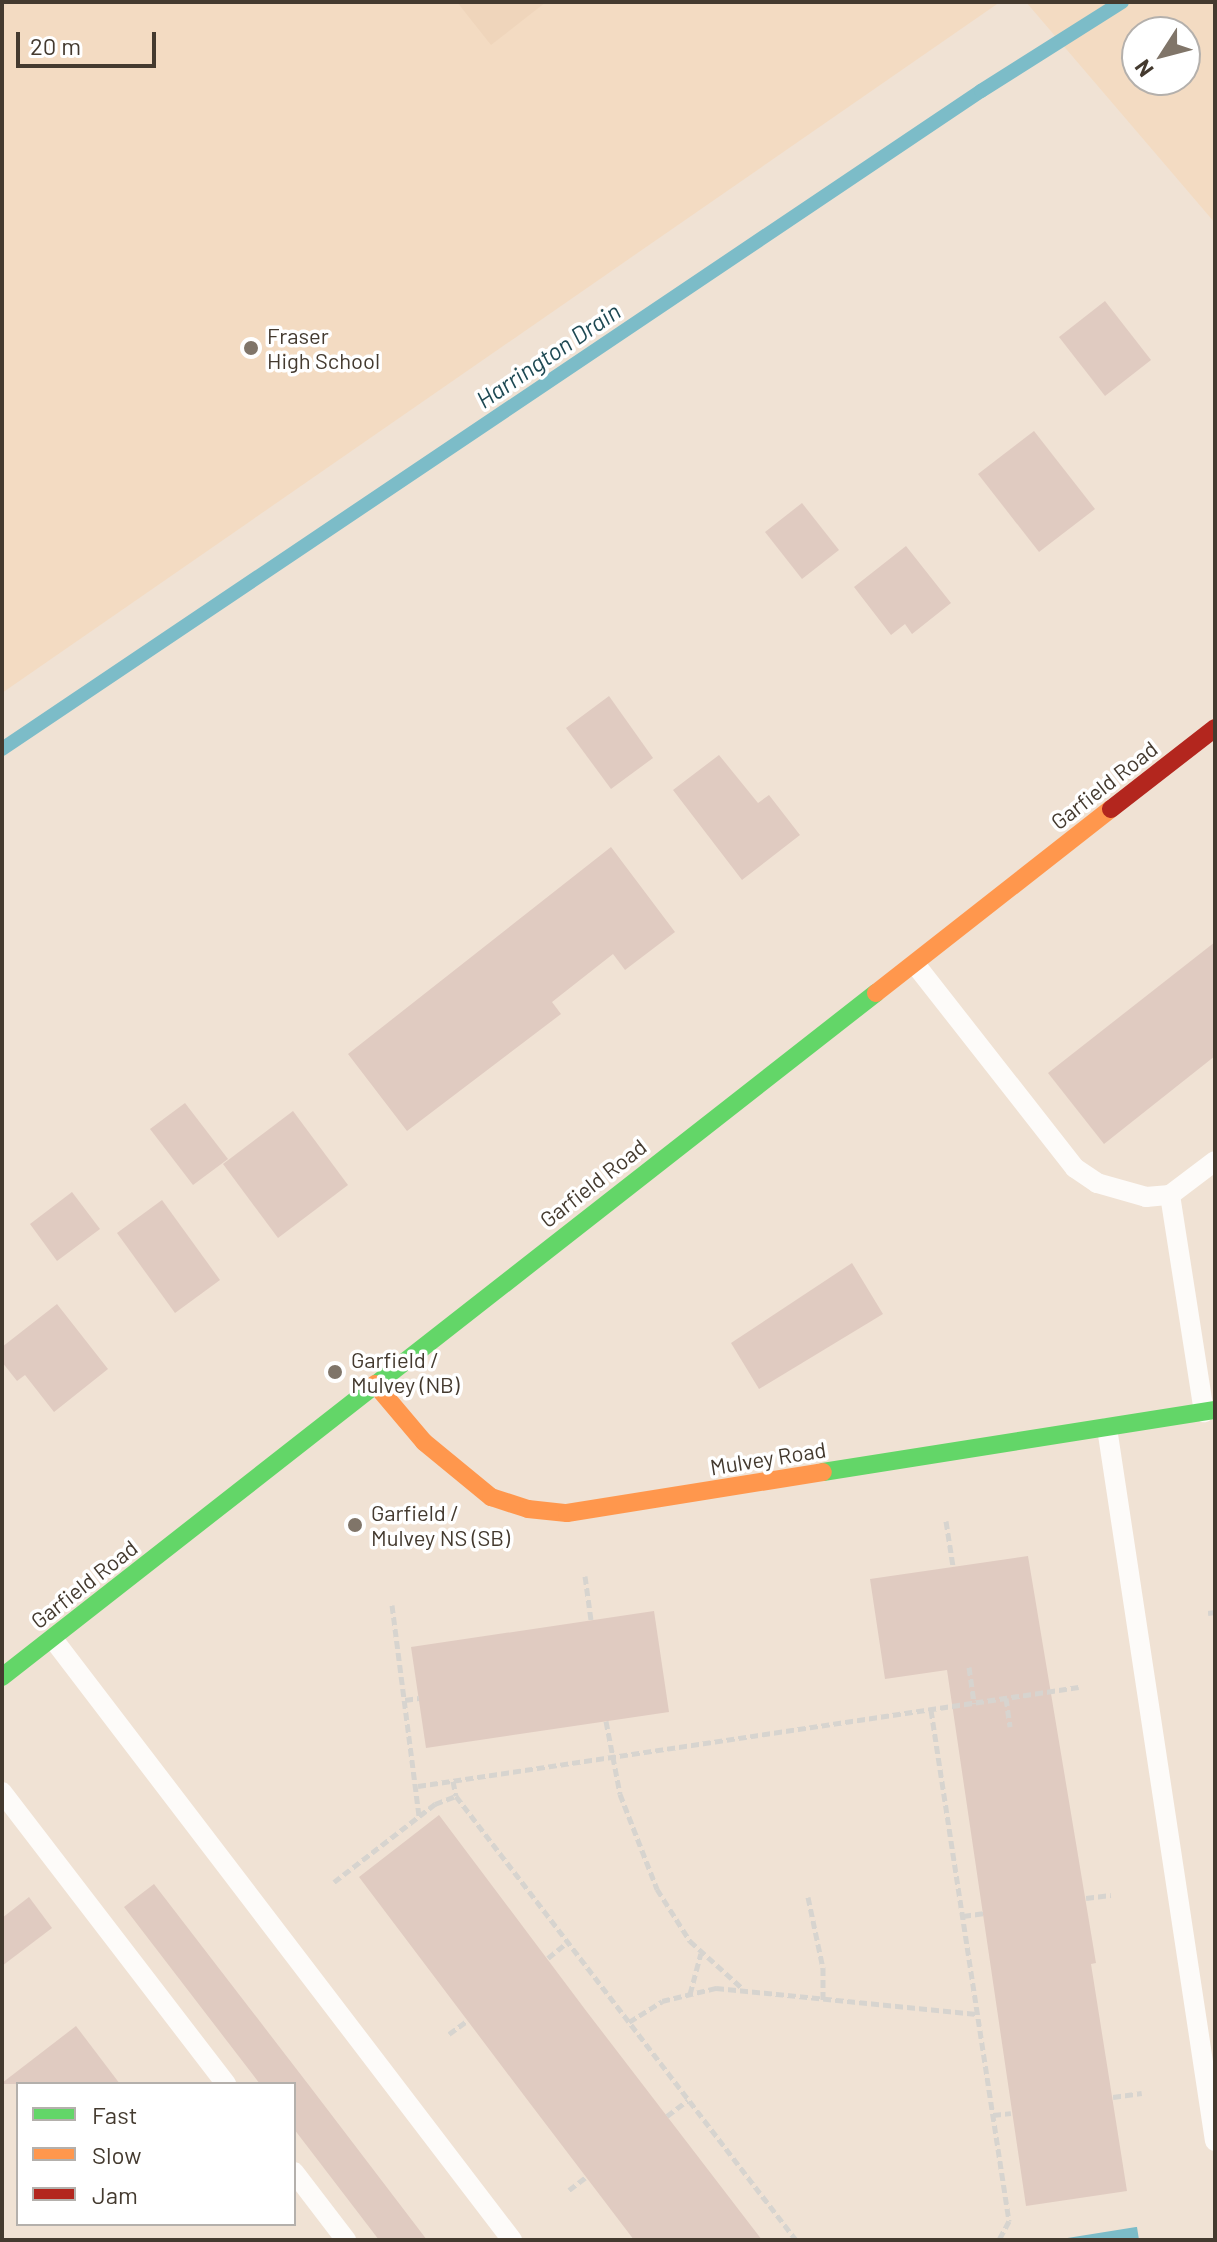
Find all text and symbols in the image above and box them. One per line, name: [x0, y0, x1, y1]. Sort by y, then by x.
scale bar: [20, 16, 160, 66]
north arrow: [1121, 16, 1201, 96]
text: 20 m: [30, 31, 81, 60]
text: N: [1128, 55, 1158, 83]
water label: Harrington Drain: [470, 296, 626, 414]
place label: Fraser High School: [267, 322, 380, 374]
marker: Fraser High School: [242, 339, 260, 357]
street label: Garfield Road: [1045, 735, 1163, 835]
street label: Garfield Road: [534, 1133, 652, 1233]
place label: Garfield / Mulvey (NB): [351, 1346, 459, 1398]
marker: Garfield / Mulvey (NB): [326, 1363, 344, 1381]
street label: Mulvey Road: [708, 1436, 828, 1480]
place label: Garfield / Mulvey NS (SB): [371, 1499, 510, 1550]
marker: Garfield / Mulvey NS (SB): [346, 1516, 364, 1534]
street label: Garfield Road: [25, 1534, 143, 1634]
legend: [16, 2082, 296, 2226]
text: Fast: [92, 2100, 137, 2129]
text: Slow: [92, 2140, 141, 2169]
text: Jam: [92, 2180, 138, 2209]

